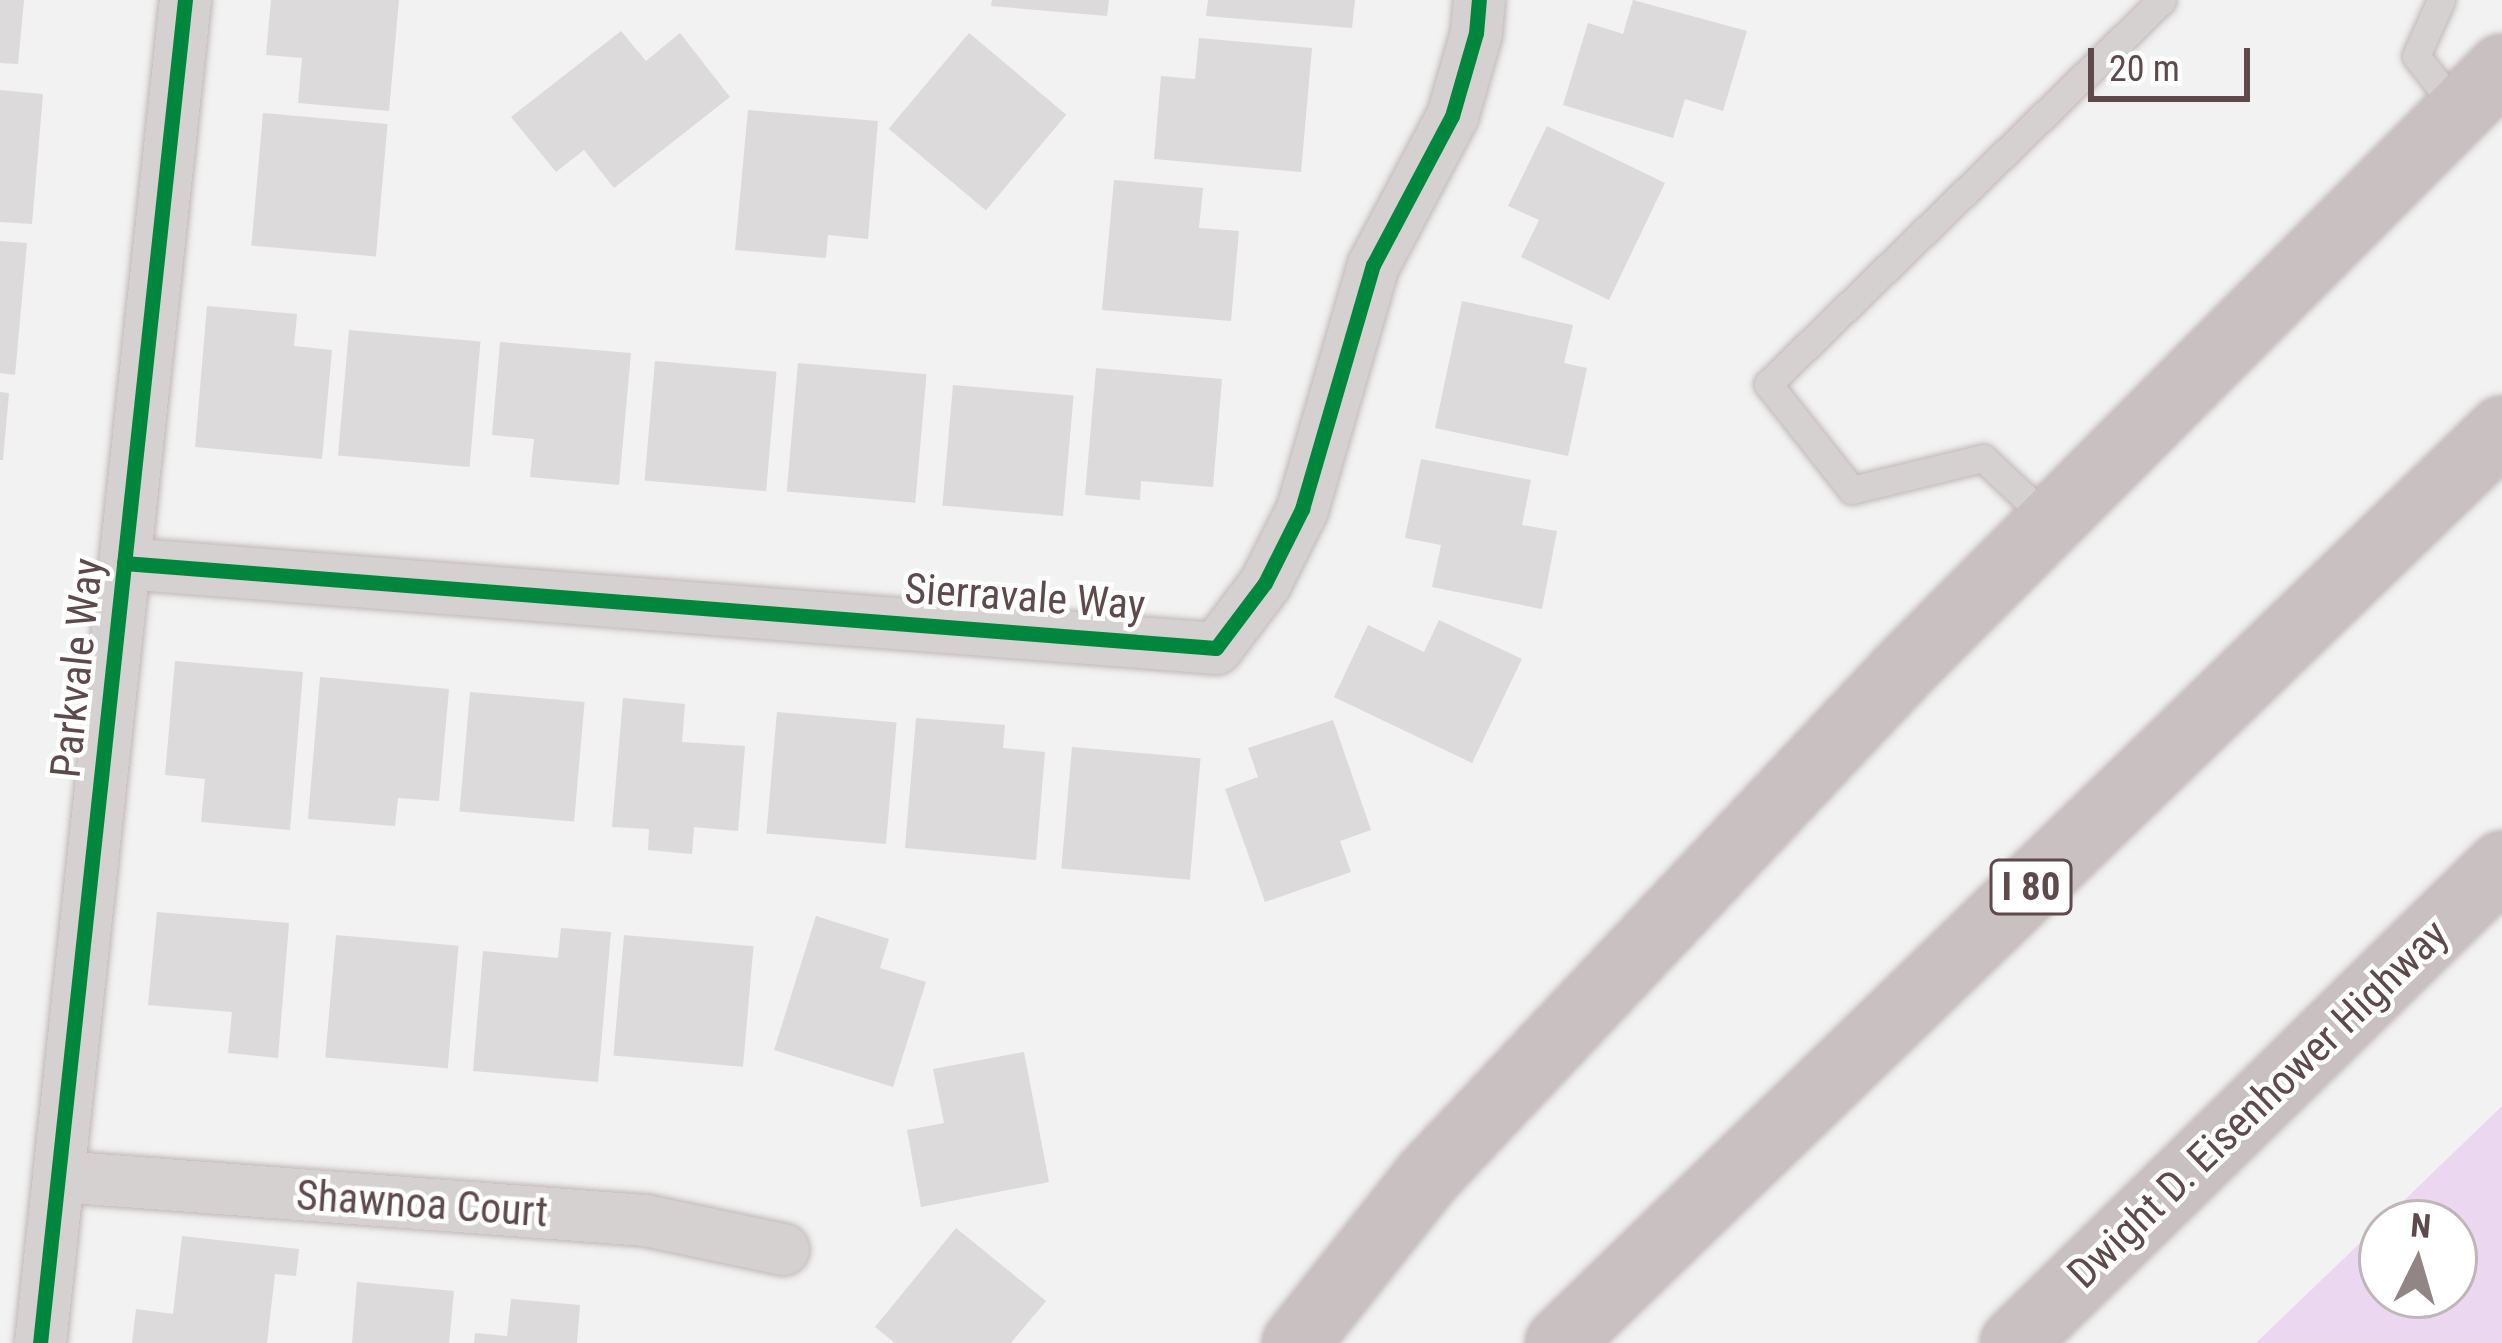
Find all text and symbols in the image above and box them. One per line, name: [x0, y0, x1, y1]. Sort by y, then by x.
scale bar: [2094, 24, 2256, 98]
text: 20 m: [2109, 48, 2180, 90]
street label: Parkvale Way: [40, 556, 114, 780]
street label: Sierravale Way: [903, 563, 1147, 631]
road number: I 80: [1989, 854, 2073, 920]
street label: Dwight D. Eisenhower Highway: [2058, 909, 2458, 1299]
street label: Shawnoa Court: [294, 1170, 550, 1238]
north arrow: [2358, 1199, 2478, 1319]
text: N: [2409, 1205, 2433, 1246]

